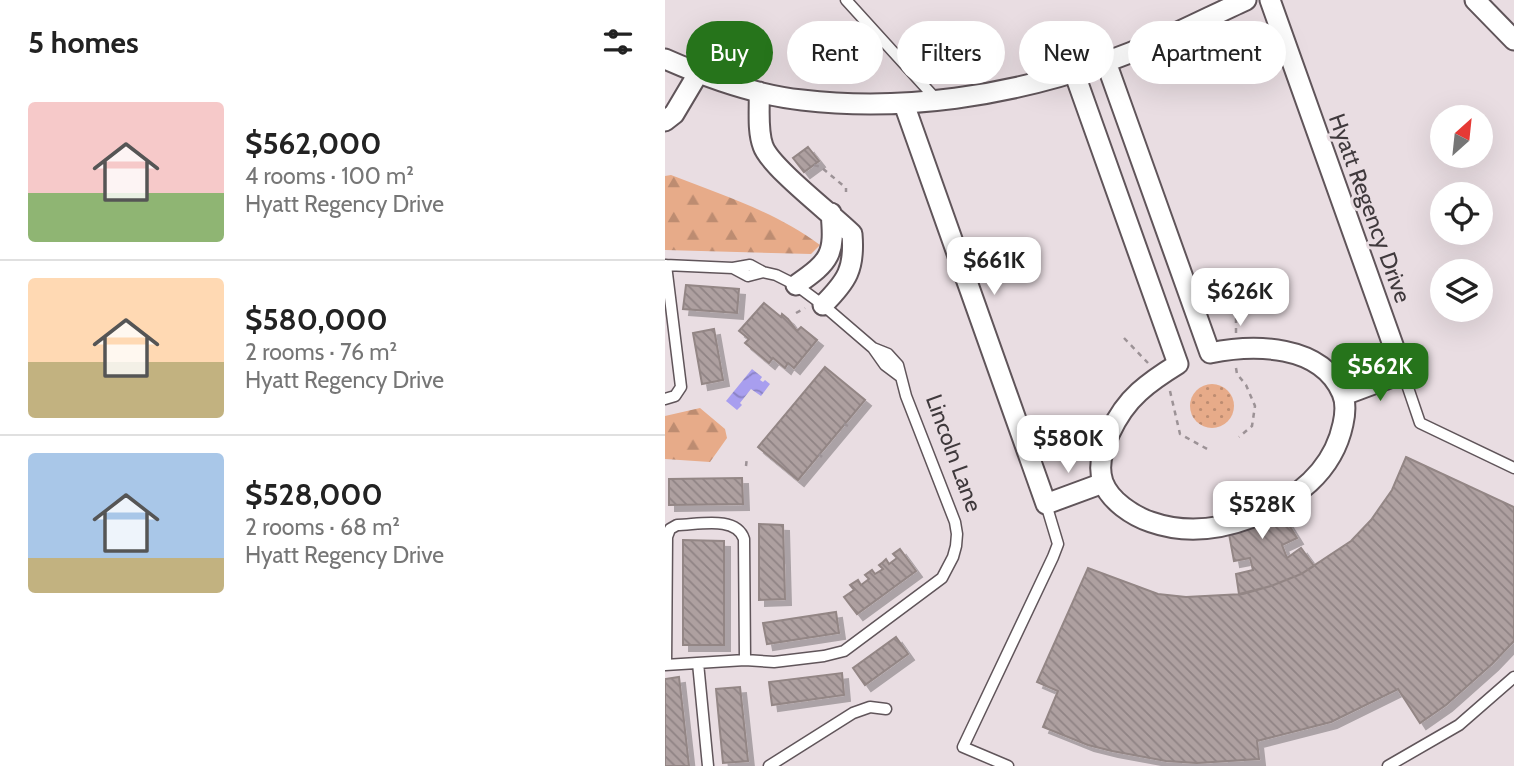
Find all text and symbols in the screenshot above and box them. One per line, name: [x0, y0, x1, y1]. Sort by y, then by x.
chip: Buy: [686, 21, 773, 84]
chip: Rent: [787, 21, 883, 84]
chip: Filters: [897, 21, 1005, 84]
chip: New: [1019, 21, 1114, 84]
chip: Apartment: [1128, 21, 1286, 84]
icon: filters: [599, 23, 637, 61]
text: 5 homes: [28, 24, 139, 61]
north arrow: [1430, 105, 1493, 168]
map controls: [1430, 105, 1493, 322]
street label: Hyatt Regency Drive: [1323, 110, 1417, 307]
text: $562,000: [245, 125, 381, 162]
icon: home: [84, 130, 168, 214]
text: 4 rooms · 100 m²: [245, 162, 414, 190]
button: locate: [1430, 182, 1493, 245]
text: Hyatt Regency Drive: [245, 190, 444, 218]
pin: $661K: [945, 238, 1043, 297]
text: $661K: [963, 246, 1025, 274]
button: layers: [1430, 259, 1493, 322]
pin: $626K: [1191, 268, 1289, 328]
text: $626K: [1207, 277, 1273, 305]
text: $580,000: [245, 301, 388, 338]
icon: home: [84, 306, 168, 390]
text: 2 rooms · 76 m²: [245, 338, 397, 366]
pin: $562K: [1331, 344, 1429, 403]
text: $562K: [1347, 352, 1413, 380]
text: Hyatt Regency Drive: [245, 366, 444, 394]
street label: Lincoln Lane: [920, 390, 988, 516]
pin: $580K: [1019, 416, 1117, 475]
text: $580K: [1033, 424, 1103, 452]
text: $528,000: [245, 476, 383, 513]
icon: home: [84, 481, 168, 565]
pin: $528K: [1213, 482, 1311, 541]
text: $528K: [1229, 490, 1295, 518]
text: 2 rooms · 68 m²: [245, 513, 400, 541]
text: Hyatt Regency Drive: [245, 541, 444, 569]

